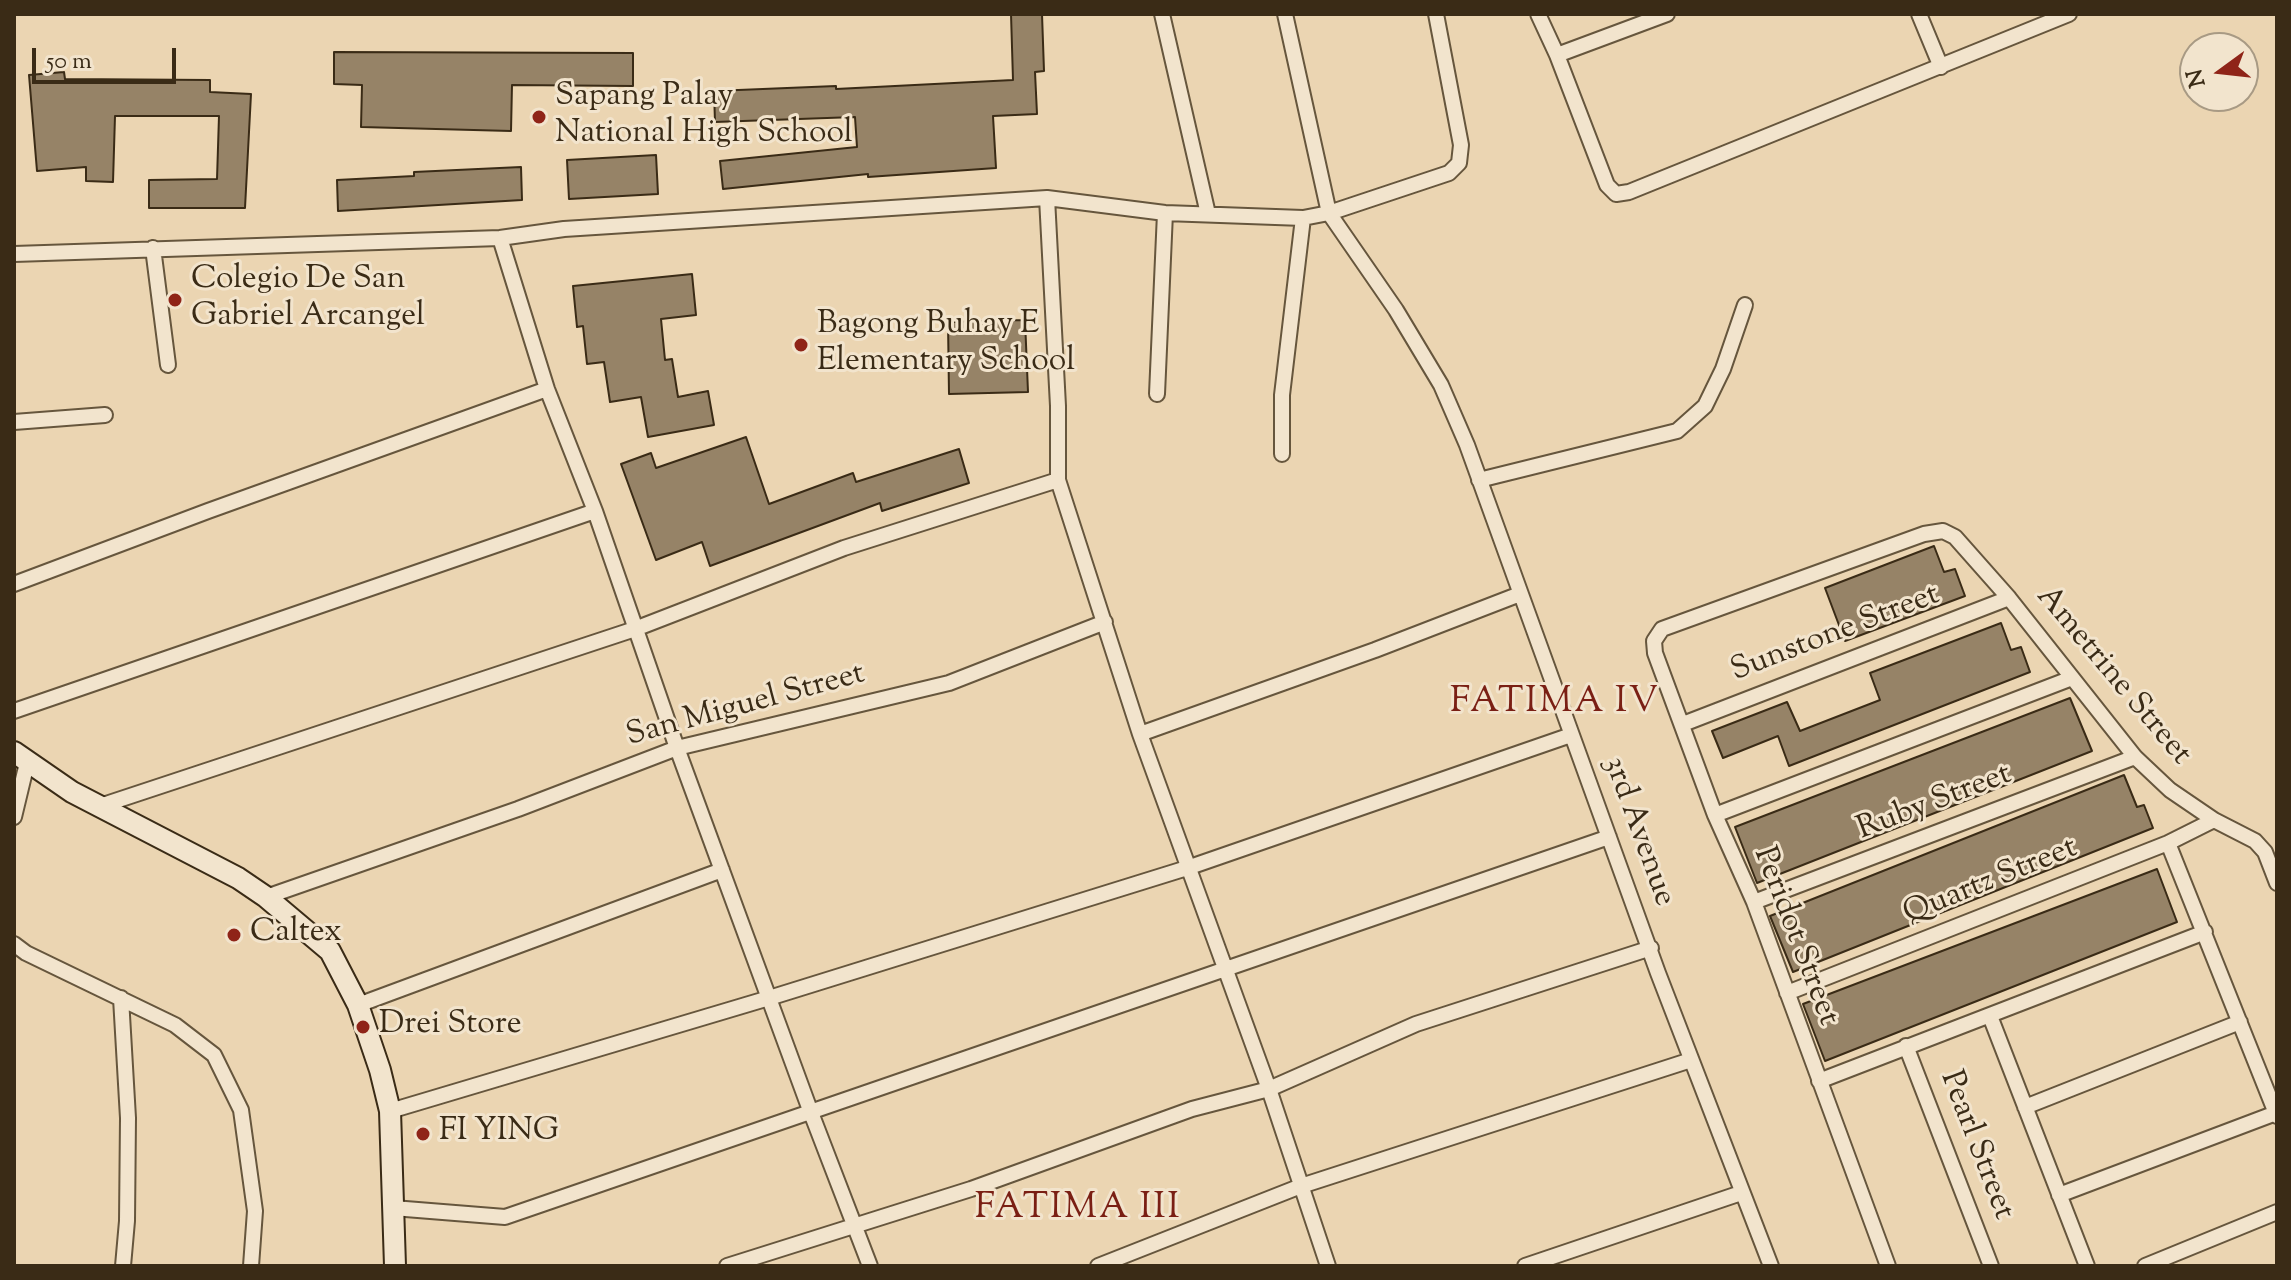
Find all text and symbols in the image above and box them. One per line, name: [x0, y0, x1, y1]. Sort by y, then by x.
scale bar: [36, 32, 180, 82]
north arrow: [2179, 32, 2259, 112]
text: 50 m: [46, 45, 92, 79]
text: N: [2180, 65, 2215, 90]
place label: Sapang Palay National High School: [555, 80, 853, 155]
marker: Sapang Palay National High School: [530, 108, 548, 126]
place label: Colegio De San Gabriel Arcangel: [191, 263, 425, 338]
marker: Colegio De San Gabriel Arcangel: [166, 291, 184, 309]
place label: Bagong Buhay E Elementary School: [817, 308, 1075, 383]
marker: Bagong Buhay E Elementary School: [792, 336, 810, 354]
street label: Sunstone Street: [1726, 578, 1946, 692]
street label: Ametrine Street: [2026, 580, 2198, 774]
street label: San Miguel Street: [623, 657, 869, 757]
district label: FATIMA IV: [1450, 683, 1660, 727]
street label: 3rd Avenue: [1592, 752, 1682, 912]
street label: Ruby Street: [1852, 757, 2018, 851]
street label: Quartz Street: [1898, 831, 2084, 935]
street label: Peridot Street: [1742, 842, 1846, 1032]
place label: Caltex: [250, 916, 342, 954]
marker: Caltex: [225, 926, 243, 944]
place label: Drei Store: [379, 1008, 522, 1046]
marker: Drei Store: [354, 1018, 372, 1036]
street label: Pearl Street: [1929, 1066, 2021, 1226]
place label: FI YING: [439, 1115, 559, 1153]
marker: FI YING: [414, 1125, 432, 1143]
district label: FATIMA III: [975, 1189, 1181, 1233]

